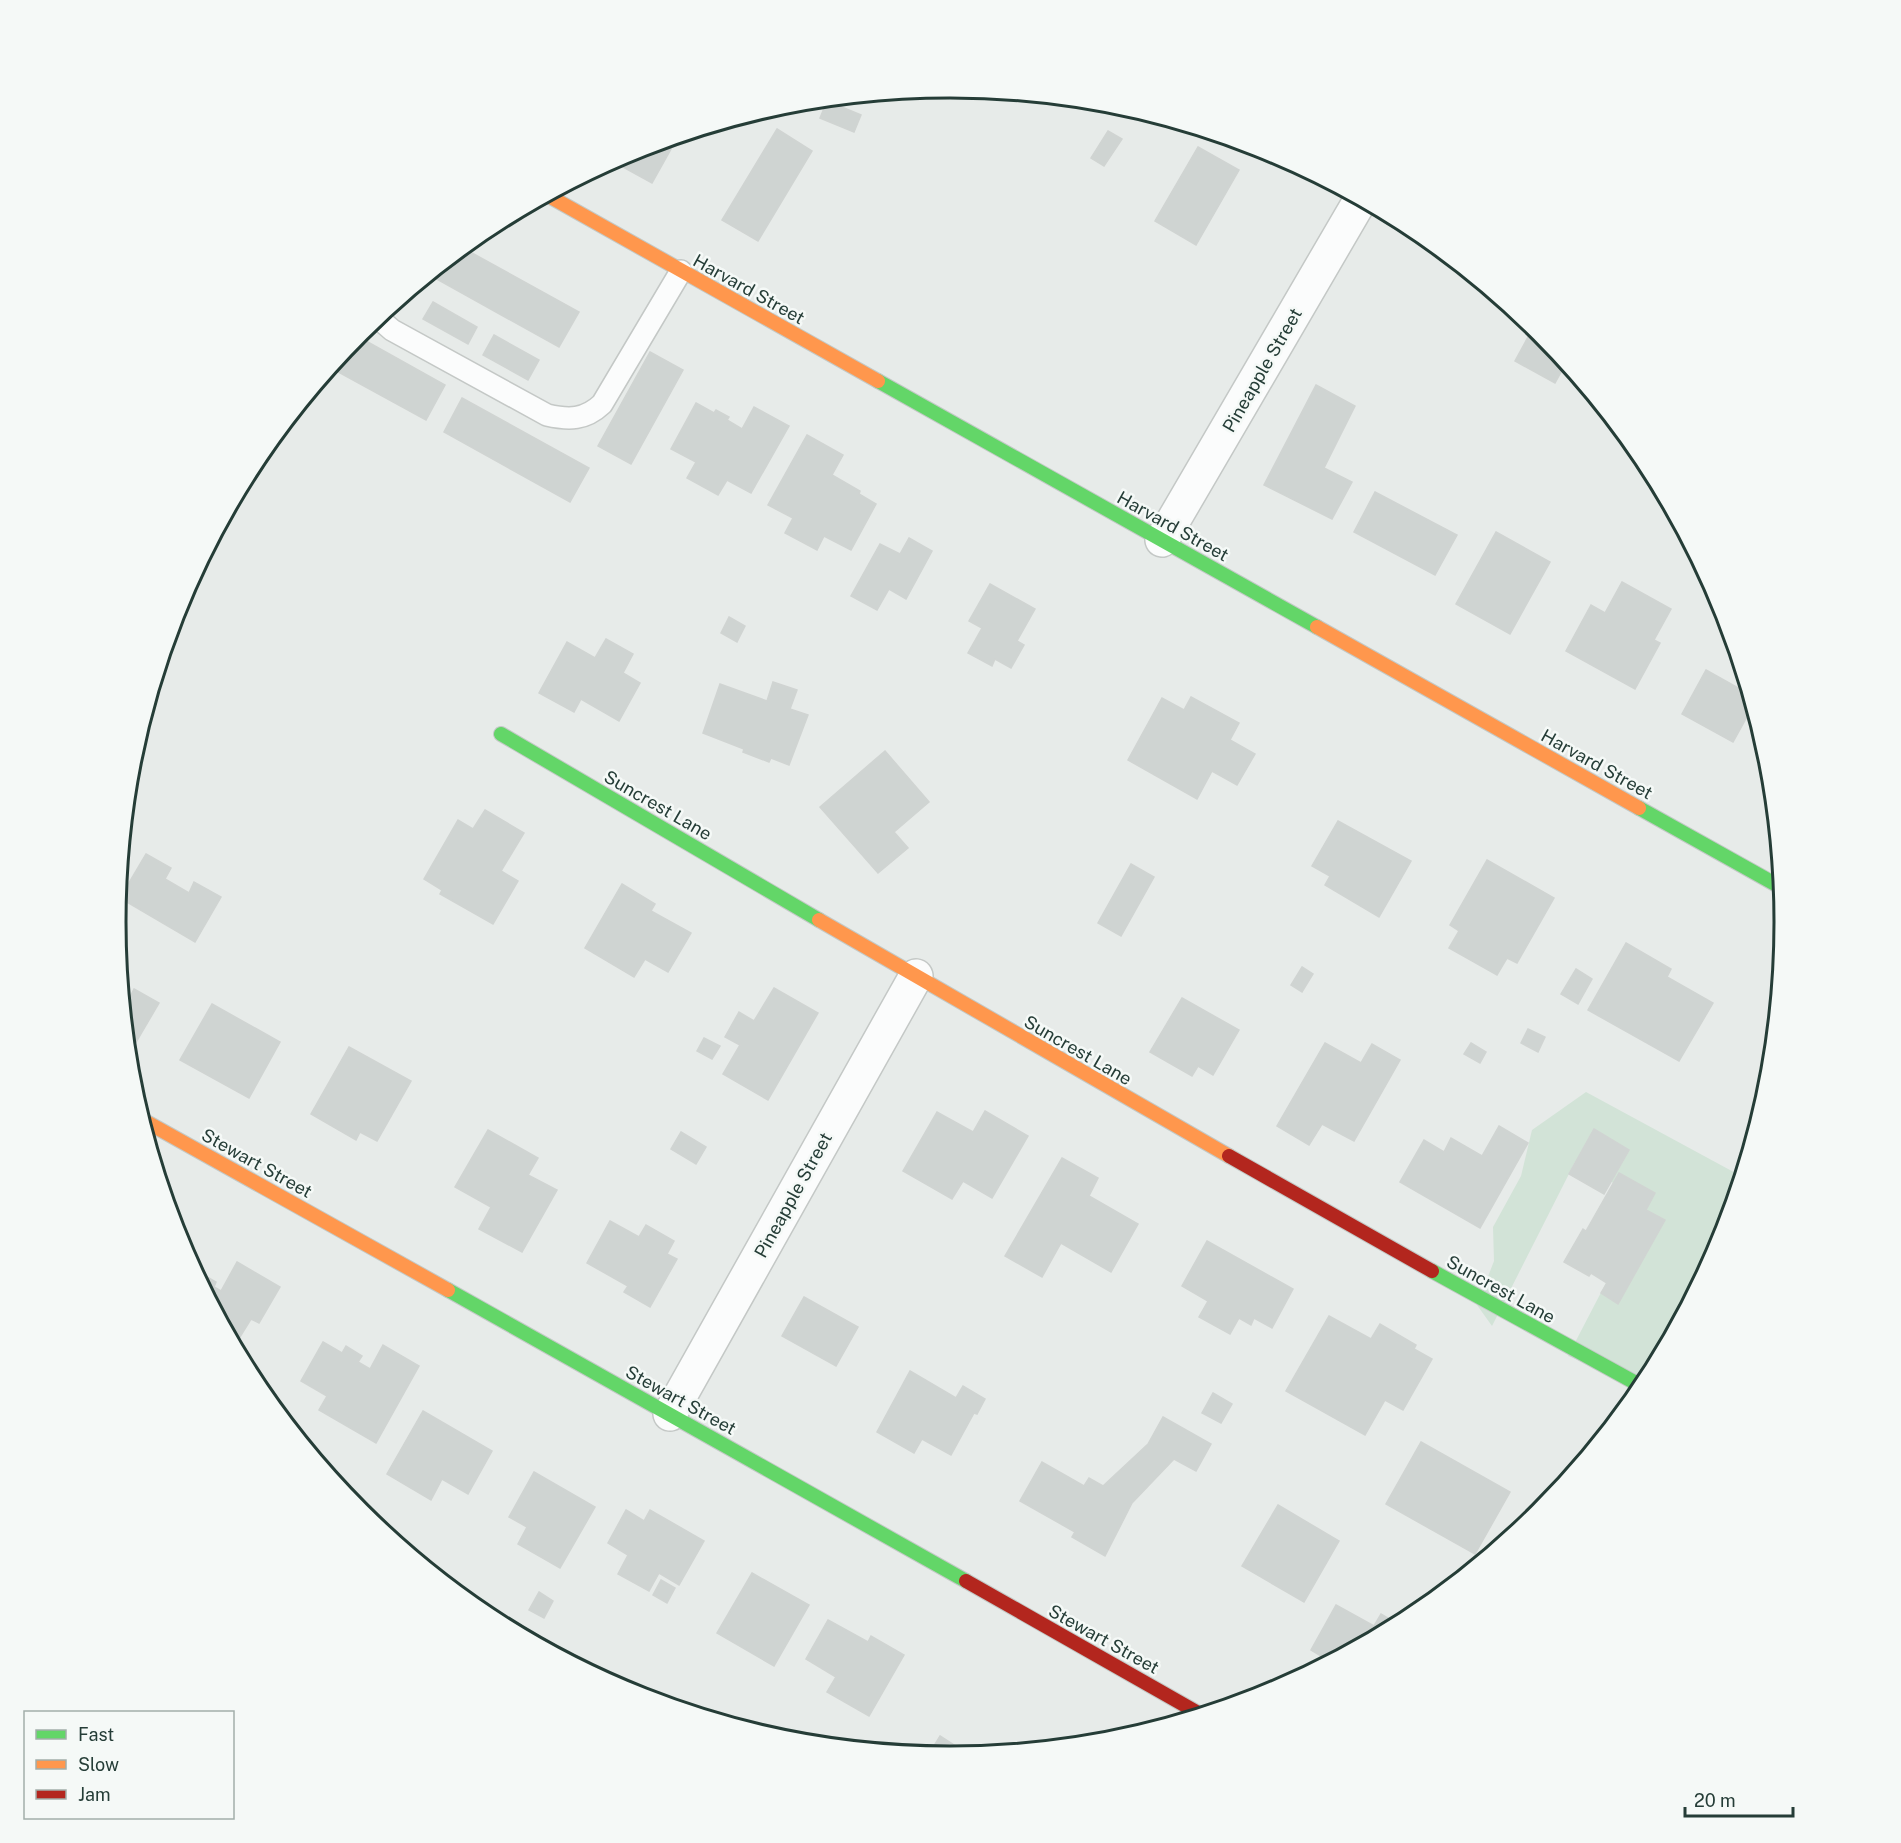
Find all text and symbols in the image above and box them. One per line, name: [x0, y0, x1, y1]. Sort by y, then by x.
street label: Harvard Street: [690, 250, 808, 328]
street label: Pineapple Street: [1218, 304, 1306, 436]
street label: Harvard Street: [1114, 487, 1232, 565]
street label: Harvard Street: [1538, 725, 1656, 803]
street label: Suncrest Lane: [601, 766, 715, 844]
street label: Suncrest Lane: [1021, 1011, 1135, 1089]
street label: Stewart Street: [198, 1124, 316, 1202]
street label: Pineapple Street: [750, 1129, 836, 1261]
street label: Suncrest Lane: [1443, 1251, 1559, 1327]
street label: Stewart Street: [622, 1361, 740, 1439]
street label: Stewart Street: [1045, 1600, 1163, 1678]
legend: [24, 1711, 234, 1819]
text: Fast: [78, 1724, 114, 1745]
text: Slow: [78, 1754, 119, 1775]
scale bar: [1685, 1780, 1793, 1818]
text: Jam: [78, 1784, 111, 1805]
text: 20 m: [1694, 1790, 1736, 1811]

